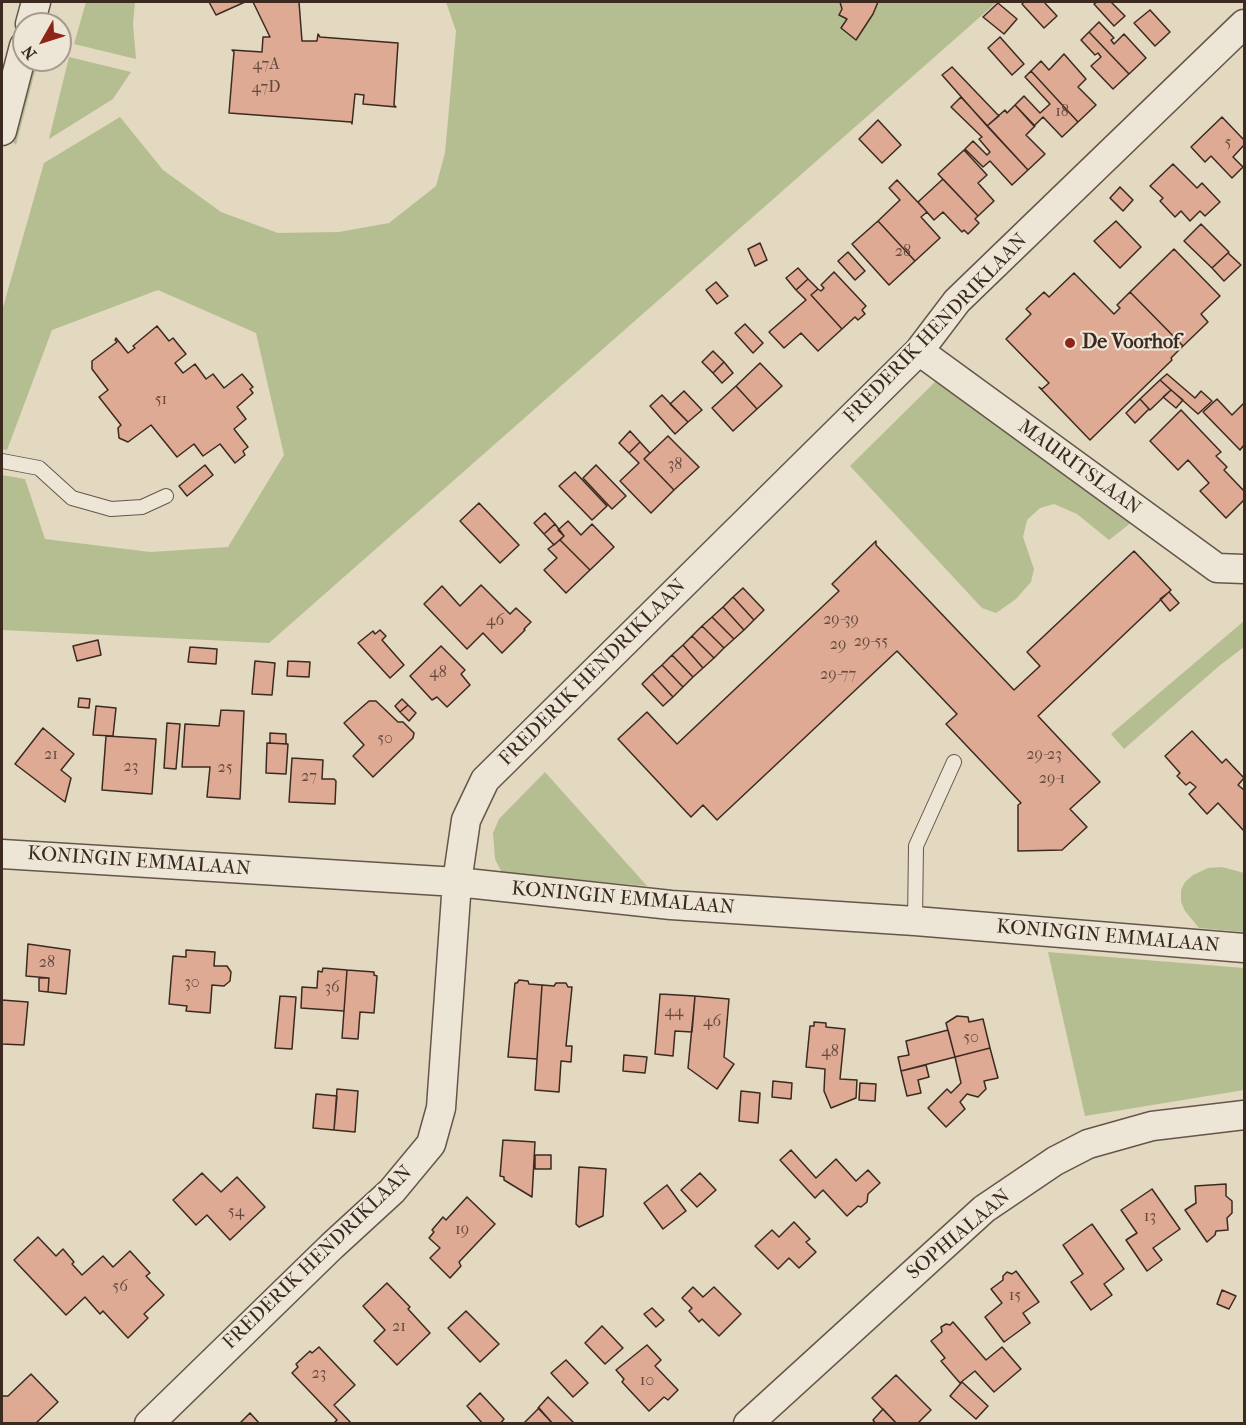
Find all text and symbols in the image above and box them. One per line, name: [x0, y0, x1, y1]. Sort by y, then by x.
north arrow: [12, 12, 72, 72]
text: N: [18, 42, 40, 63]
house number: 47A: [252, 55, 280, 75]
house number: 47D: [252, 78, 280, 98]
house number: 18: [1055, 102, 1069, 122]
house number: 5: [1225, 133, 1231, 153]
street label: FREDERIK HENDRIKLAAN: [839, 229, 1033, 429]
house number: 28: [895, 242, 911, 262]
place label: De Voorhof: [1082, 331, 1180, 355]
marker: De Voorhof: [1063, 336, 1077, 350]
house number: 51: [155, 390, 167, 410]
street label: MAURITSLAAN: [1013, 415, 1145, 521]
house number: 38: [668, 455, 682, 475]
street label: FREDERIK HENDRIKLAAN: [495, 575, 691, 771]
house number: 29-39: [823, 610, 859, 630]
house number: 46: [486, 611, 504, 631]
house number: 29-55: [854, 632, 888, 652]
house number: 29: [830, 635, 846, 655]
house number: 48: [429, 663, 447, 683]
house number: 29-77: [820, 665, 856, 685]
house number: 50: [377, 729, 393, 749]
house number: 21: [44, 745, 58, 765]
house number: 29-23: [1026, 745, 1062, 765]
house number: 23: [124, 757, 138, 777]
house number: 25: [217, 758, 233, 778]
house number: 27: [301, 767, 317, 787]
house number: 29-1: [1039, 769, 1065, 789]
street label: KONINGIN EMMALAAN: [26, 842, 252, 882]
street label: KONINGIN EMMALAAN: [510, 877, 736, 921]
street label: KONINGIN EMMALAAN: [995, 915, 1221, 959]
house number: 28: [39, 953, 55, 973]
house number: 30: [184, 973, 200, 993]
house number: 36: [324, 978, 340, 998]
house number: 44: [665, 1002, 683, 1022]
house number: 46: [703, 1012, 721, 1032]
house number: 50: [963, 1028, 979, 1048]
house number: 48: [821, 1042, 839, 1062]
street label: FREDERIK HENDRIKLAAN: [218, 1161, 418, 1355]
street label: SOPHIALAAN: [902, 1185, 1016, 1285]
house number: 54: [228, 1202, 244, 1222]
house number: 13: [1144, 1207, 1156, 1227]
house number: 19: [455, 1220, 469, 1240]
house number: 56: [112, 1277, 128, 1297]
house number: 15: [1009, 1286, 1021, 1306]
house number: 21: [392, 1317, 406, 1337]
house number: 23: [312, 1364, 326, 1384]
house number: 10: [640, 1371, 654, 1391]

